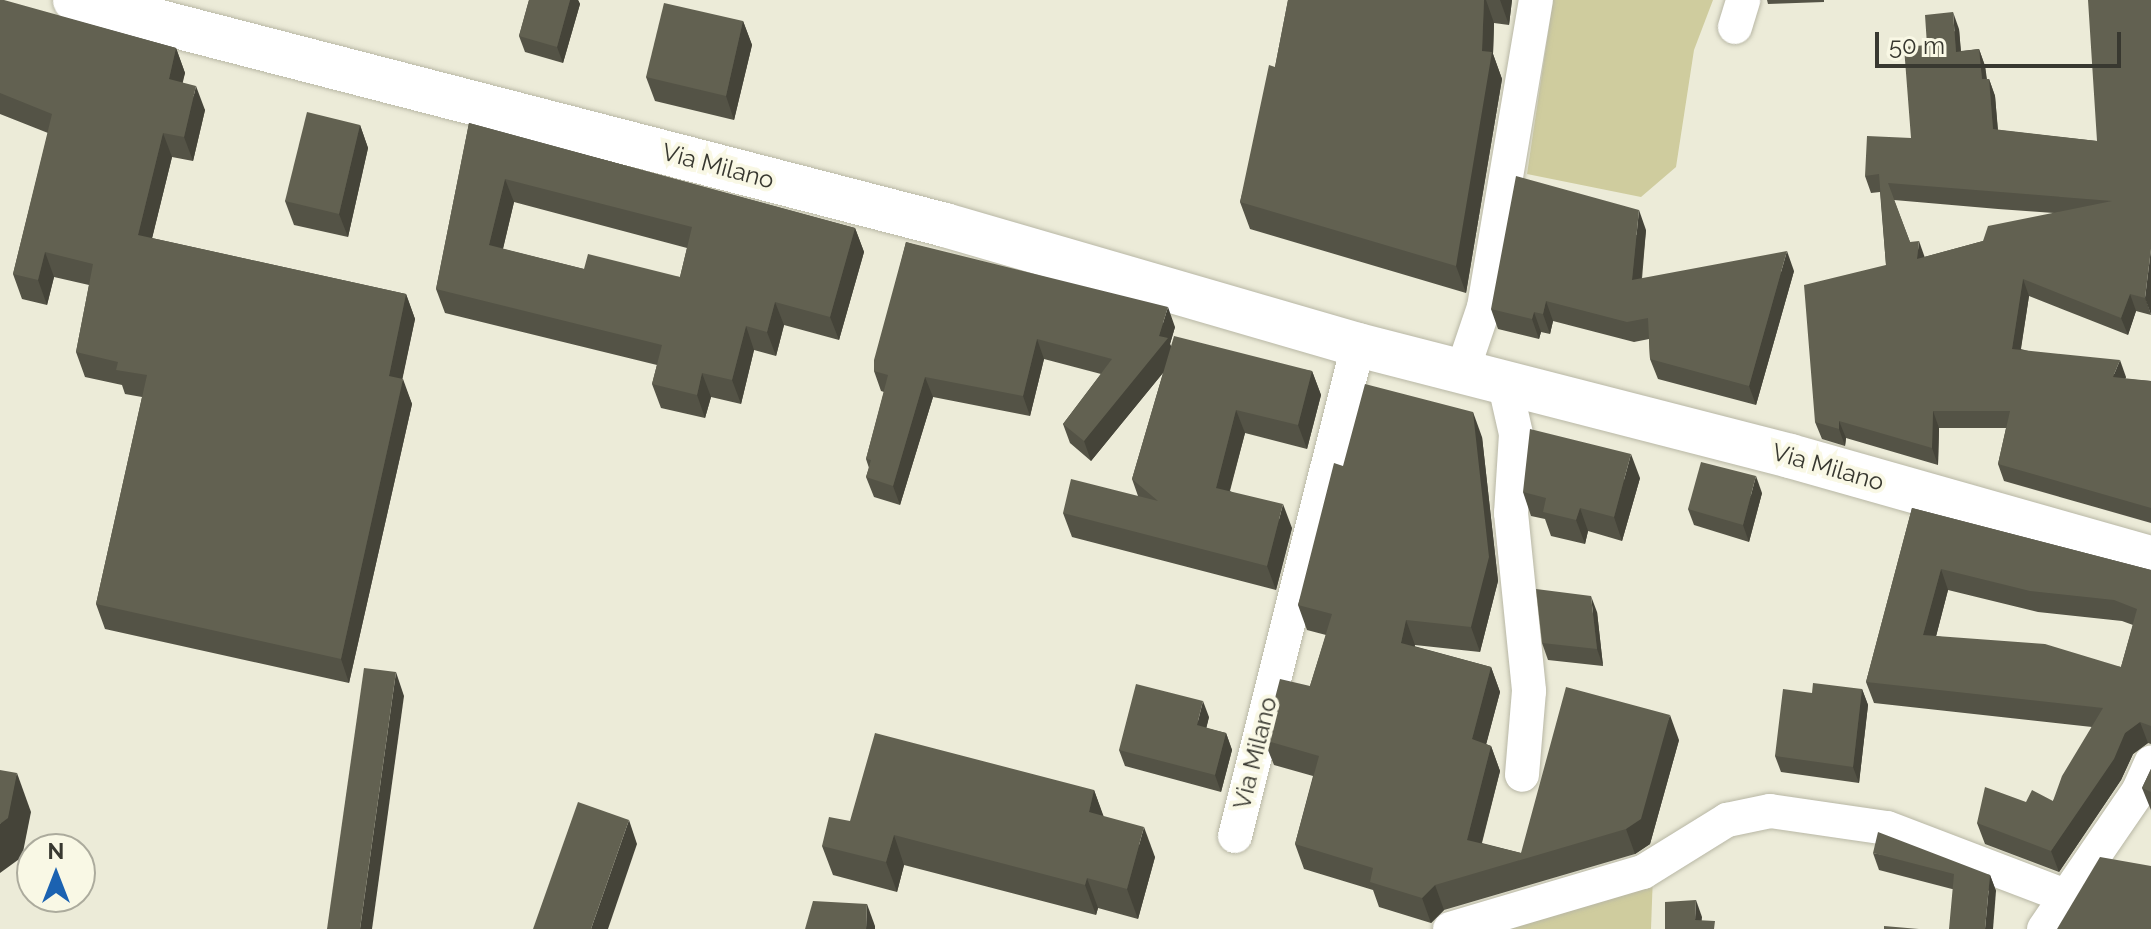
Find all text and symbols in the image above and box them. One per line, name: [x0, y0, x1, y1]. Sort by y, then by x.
scale bar: [1879, 16, 2125, 66]
text: 50 m: [1889, 31, 1945, 60]
street label: Via Milano: [659, 137, 777, 195]
street label: Via Milano: [1769, 437, 1887, 497]
street label: Via Milano: [1227, 694, 1283, 812]
north arrow: [16, 833, 96, 913]
text: N: [48, 838, 64, 864]

